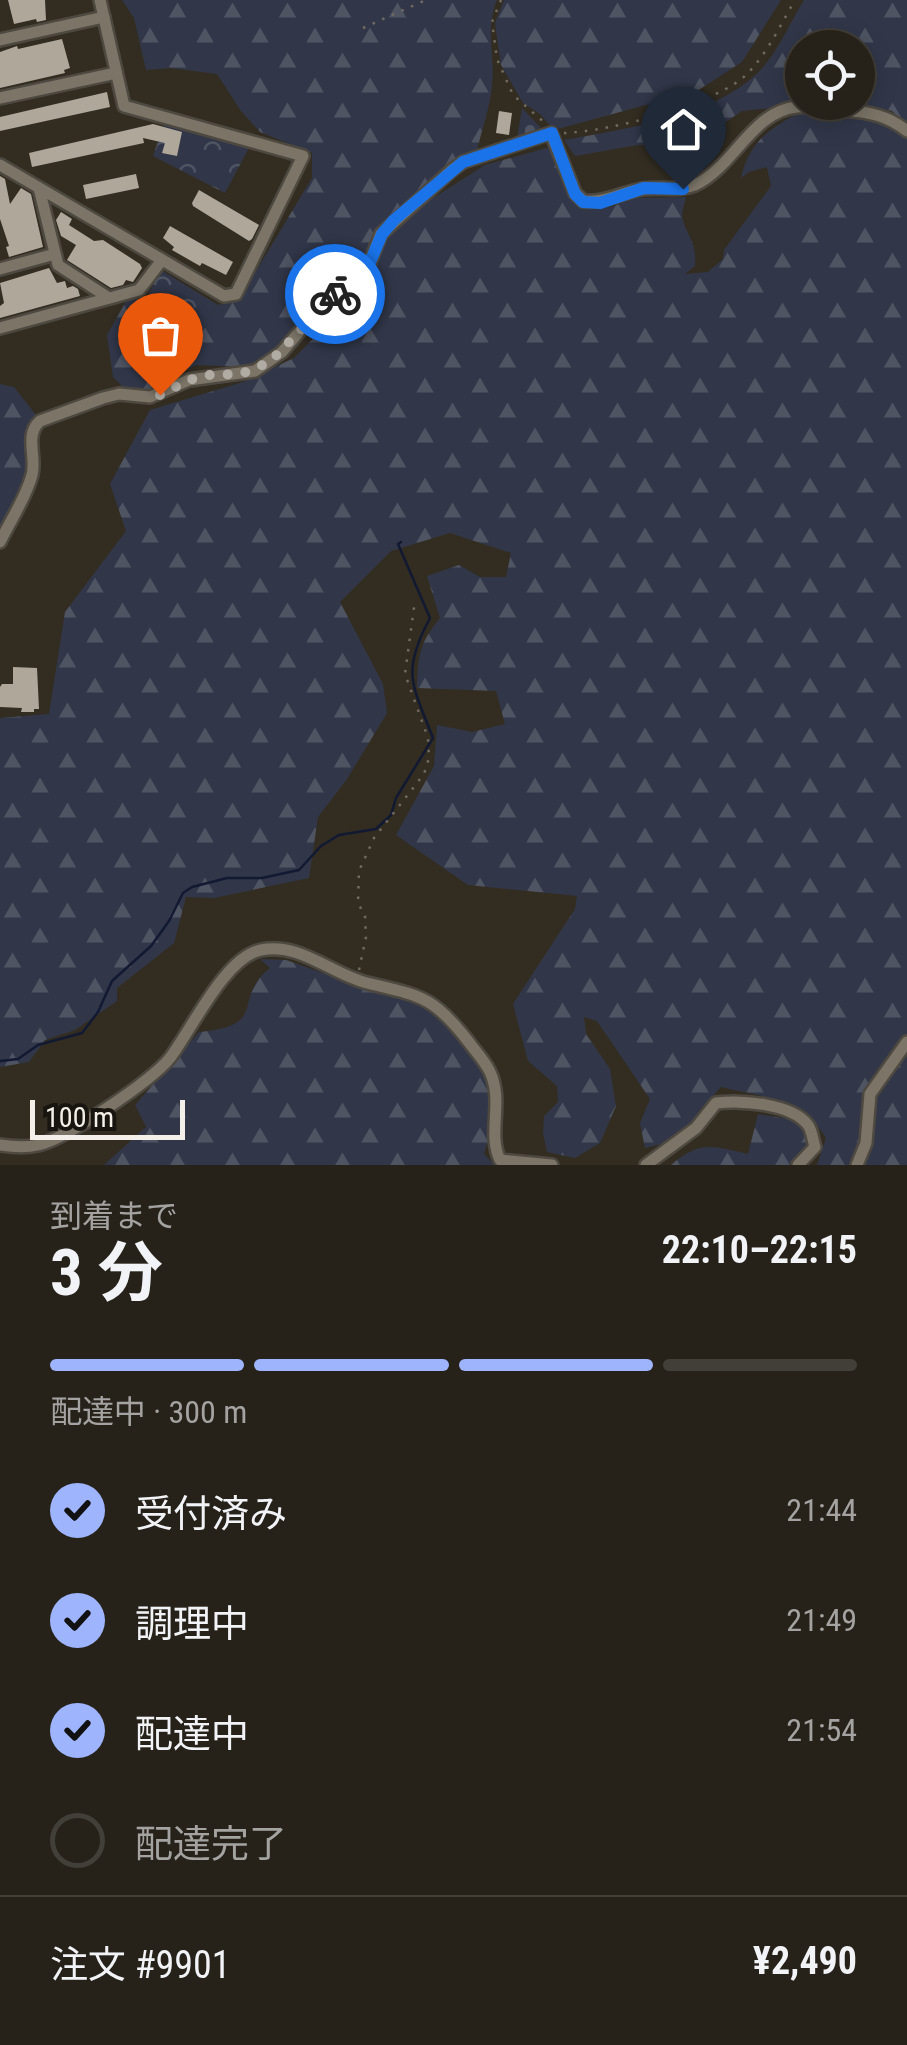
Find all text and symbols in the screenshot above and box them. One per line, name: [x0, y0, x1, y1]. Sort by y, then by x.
map controls: [785, 30, 875, 120]
button: locate: [785, 30, 875, 120]
pin: [641, 87, 726, 190]
icon: home: [656, 102, 711, 157]
courier: [285, 244, 385, 344]
icon: bike: [308, 267, 363, 322]
pin: [118, 293, 203, 396]
icon: bag: [133, 308, 188, 363]
scale bar: [30, 1095, 185, 1140]
text: 100 m: [45, 1101, 114, 1134]
text: 到着まで: [50, 1197, 178, 1235]
text: 22:10–22:15: [662, 1228, 857, 1272]
text: 3 分: [50, 1235, 163, 1311]
text: 配達中 · 300 m: [50, 1393, 247, 1431]
icon: check: [50, 1483, 105, 1538]
text: 21:44: [786, 1491, 857, 1529]
text: 受付済み: [135, 1492, 287, 1536]
icon: check: [50, 1593, 105, 1648]
text: 21:49: [786, 1601, 857, 1639]
text: 調理中: [135, 1602, 249, 1646]
icon: check: [50, 1703, 105, 1758]
text: 21:54: [786, 1711, 857, 1749]
text: 配達中: [135, 1712, 249, 1756]
text: 配達完了: [135, 1822, 287, 1866]
text: ¥2,490: [753, 1939, 857, 1983]
text: 注文 #9901: [50, 1943, 231, 1987]

